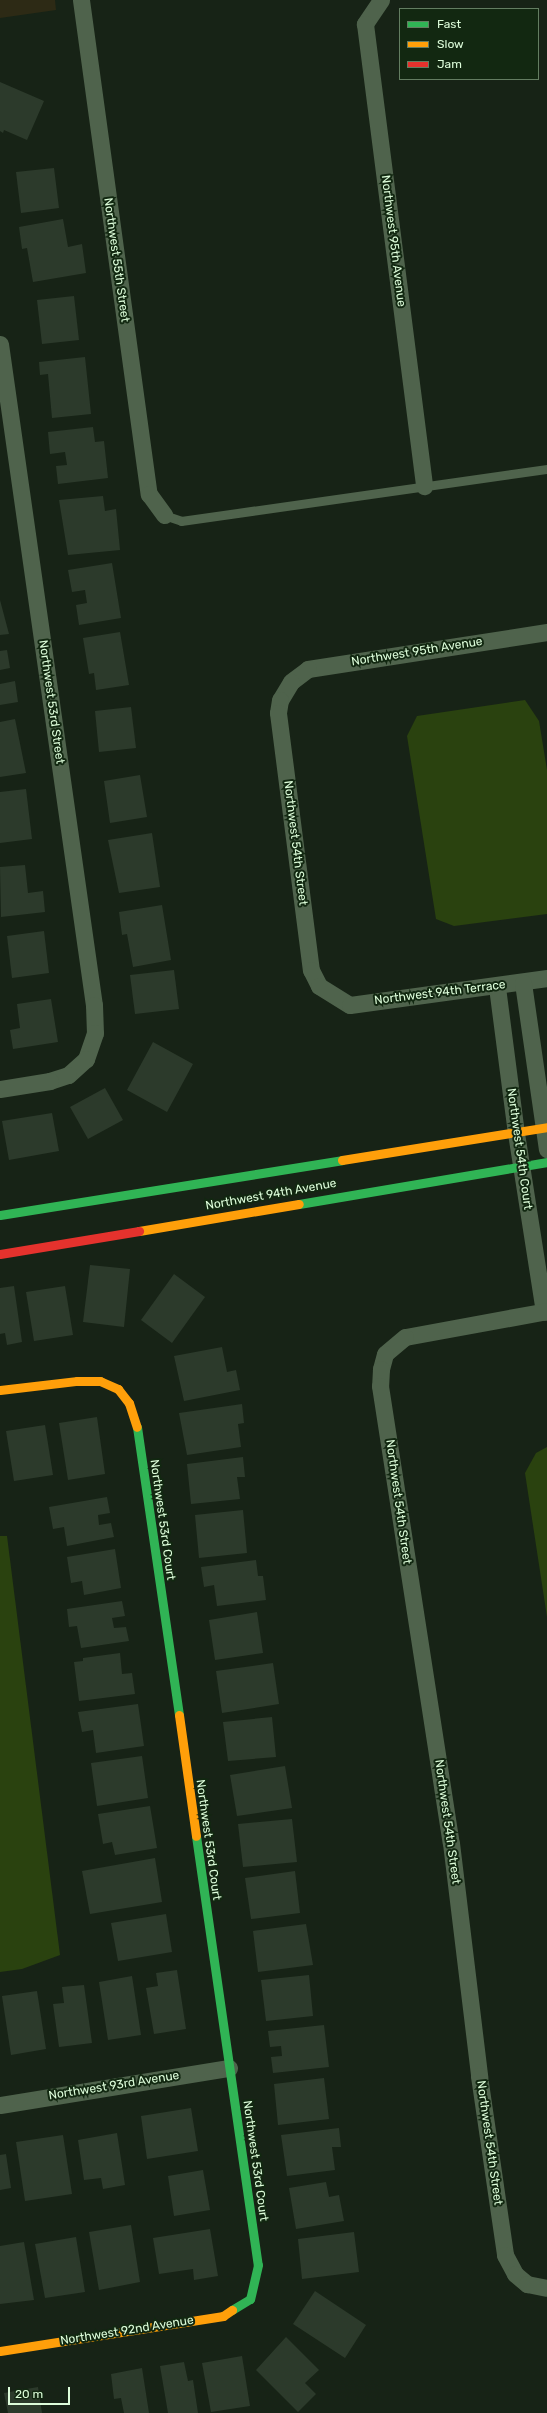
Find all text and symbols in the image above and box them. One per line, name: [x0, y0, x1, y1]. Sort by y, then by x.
legend: [399, 8, 539, 80]
text: Fast: [437, 17, 461, 31]
text: Slow: [437, 37, 464, 51]
text: Jam: [437, 57, 462, 71]
street label: Northwest 95th Avenue: [378, 174, 408, 308]
street label: Northwest 55th Street: [100, 197, 132, 323]
street label: Northwest 95th Avenue: [350, 634, 484, 670]
street label: Northwest 53rd Street: [35, 639, 67, 765]
street label: Northwest 54th Street: [280, 780, 310, 906]
street label: Northwest 94th Terrace: [373, 978, 507, 1008]
street label: Northwest 54th Court: [503, 1087, 535, 1211]
street label: Northwest 94th Avenue: [204, 1176, 338, 1214]
street label: Northwest 54th Street: [382, 1439, 414, 1565]
street label: Northwest 53rd Court: [146, 1459, 178, 1581]
street label: Northwest 54th Street: [431, 1759, 463, 1885]
street label: Northwest 53rd Court: [192, 1779, 224, 1901]
street label: Northwest 93rd Avenue: [48, 2069, 180, 2103]
street label: Northwest 54th Street: [473, 2080, 505, 2206]
street label: Northwest 53rd Court: [239, 2100, 271, 2222]
street label: Northwest 92nd Avenue: [59, 2313, 195, 2349]
scale bar: [10, 2379, 72, 2405]
text: 20 m: [15, 2387, 43, 2401]

